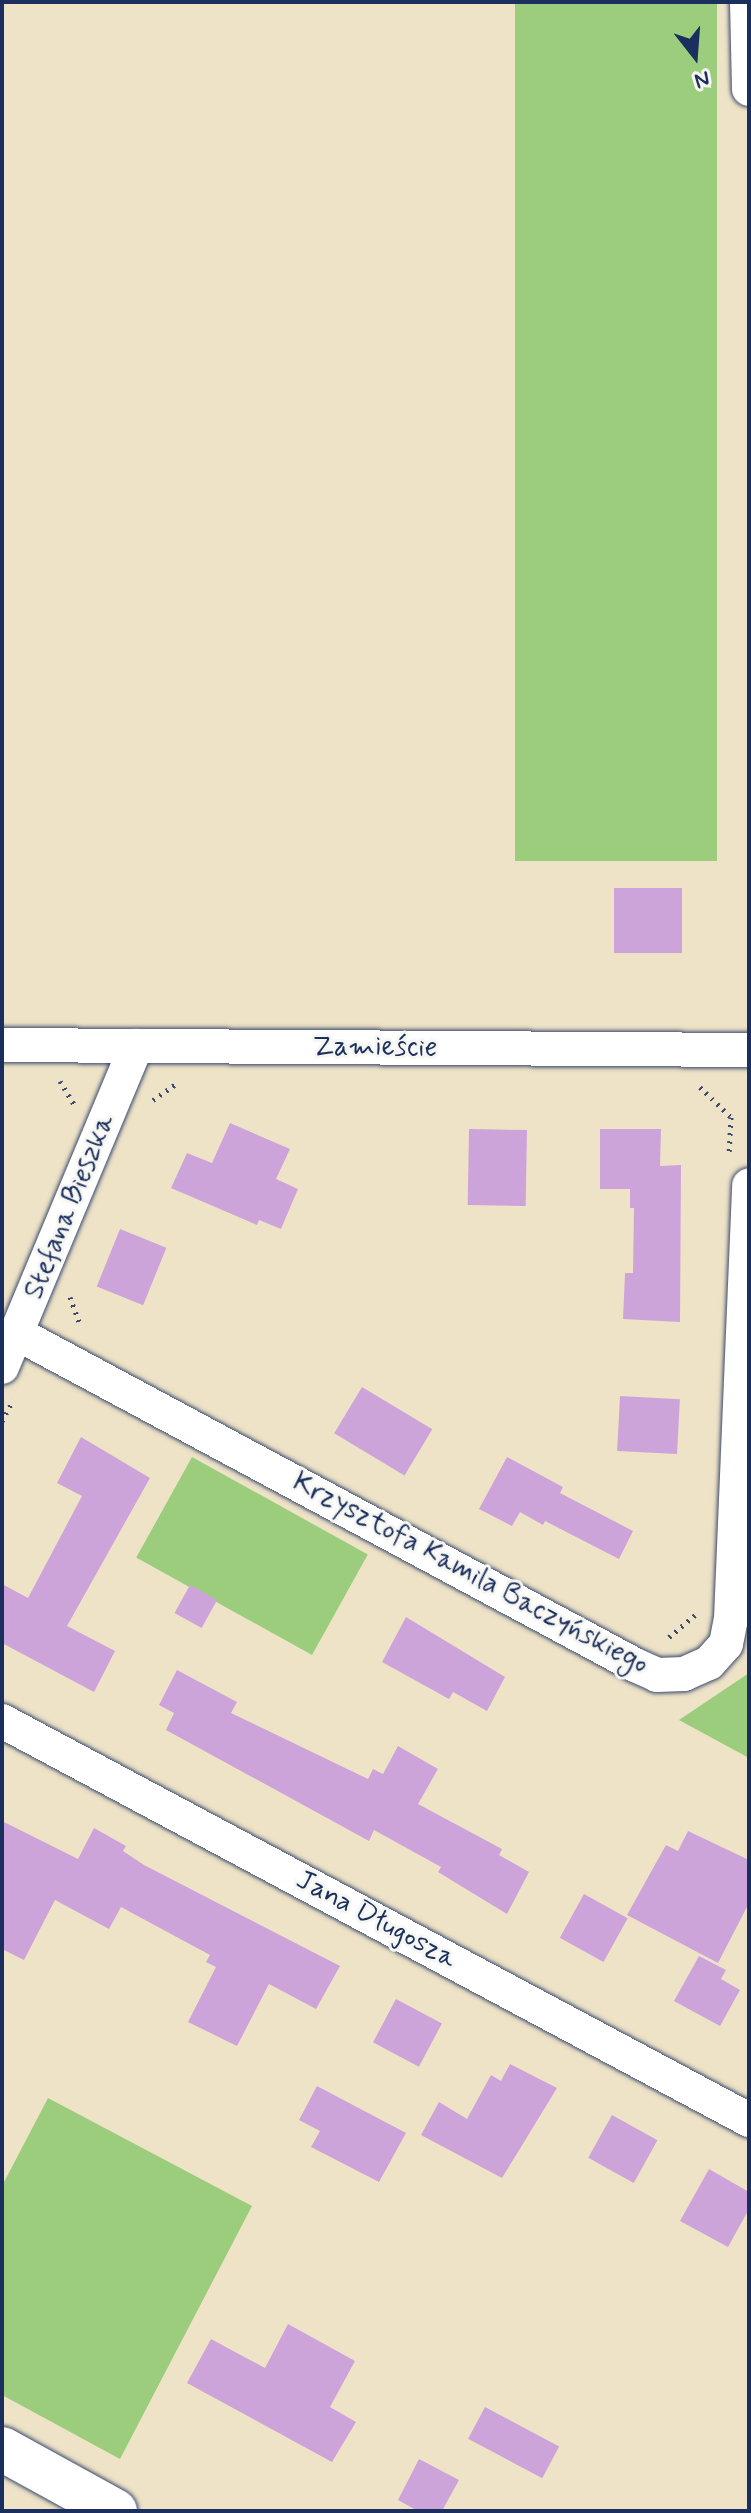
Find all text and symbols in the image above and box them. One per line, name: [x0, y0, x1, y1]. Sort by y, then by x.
north arrow: [655, 16, 735, 96]
text: N: [691, 63, 713, 94]
street label: Zamieście: [313, 1031, 437, 1065]
street label: Stefana Bieszka: [18, 1109, 122, 1305]
street label: Krzysztofa Kamila Baczyńskiego: [284, 1465, 656, 1683]
street label: Jana Długosza: [291, 1864, 461, 1976]

